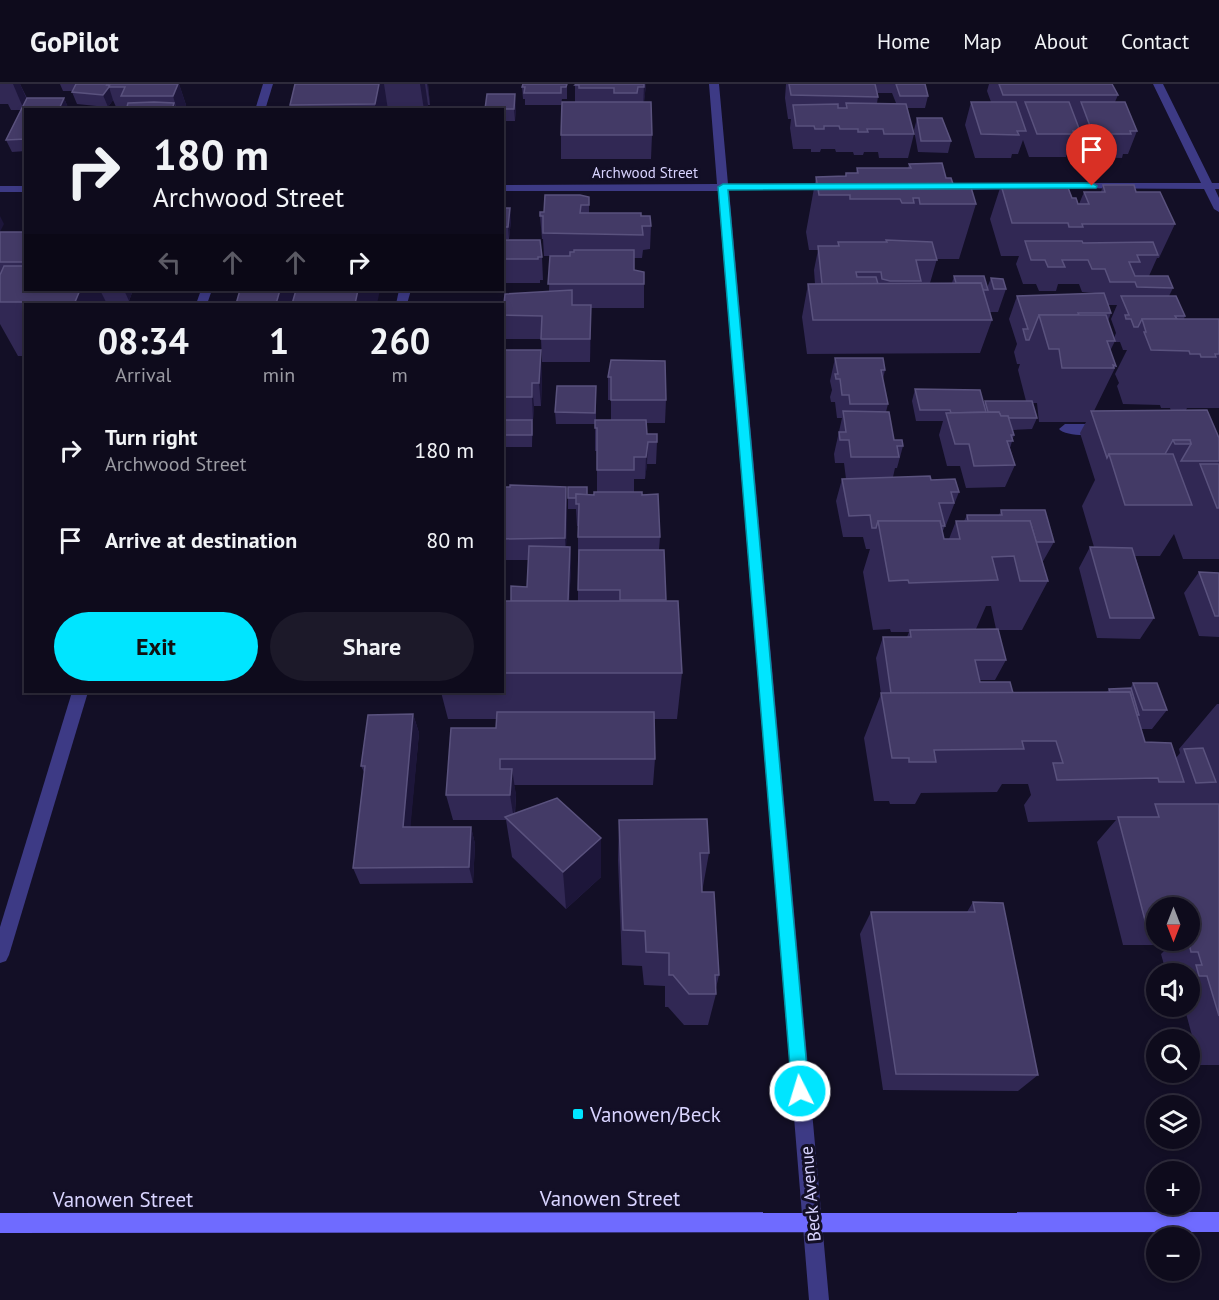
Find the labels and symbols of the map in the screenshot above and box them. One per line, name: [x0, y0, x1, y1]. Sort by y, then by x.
pin: [1066, 124, 1117, 186]
street label: Archwood Street: [592, 163, 698, 182]
north arrow: [1146, 897, 1200, 951]
position arrow: [768, 1059, 832, 1123]
place label: Vanowen/Beck: [589, 1101, 721, 1128]
marker: Vanowen/Beck: [571, 1107, 585, 1121]
street label: Beck Avenue: [794, 1145, 826, 1243]
street label: Vanowen Street: [539, 1185, 680, 1212]
street label: Vanowen Street: [52, 1186, 193, 1213]

